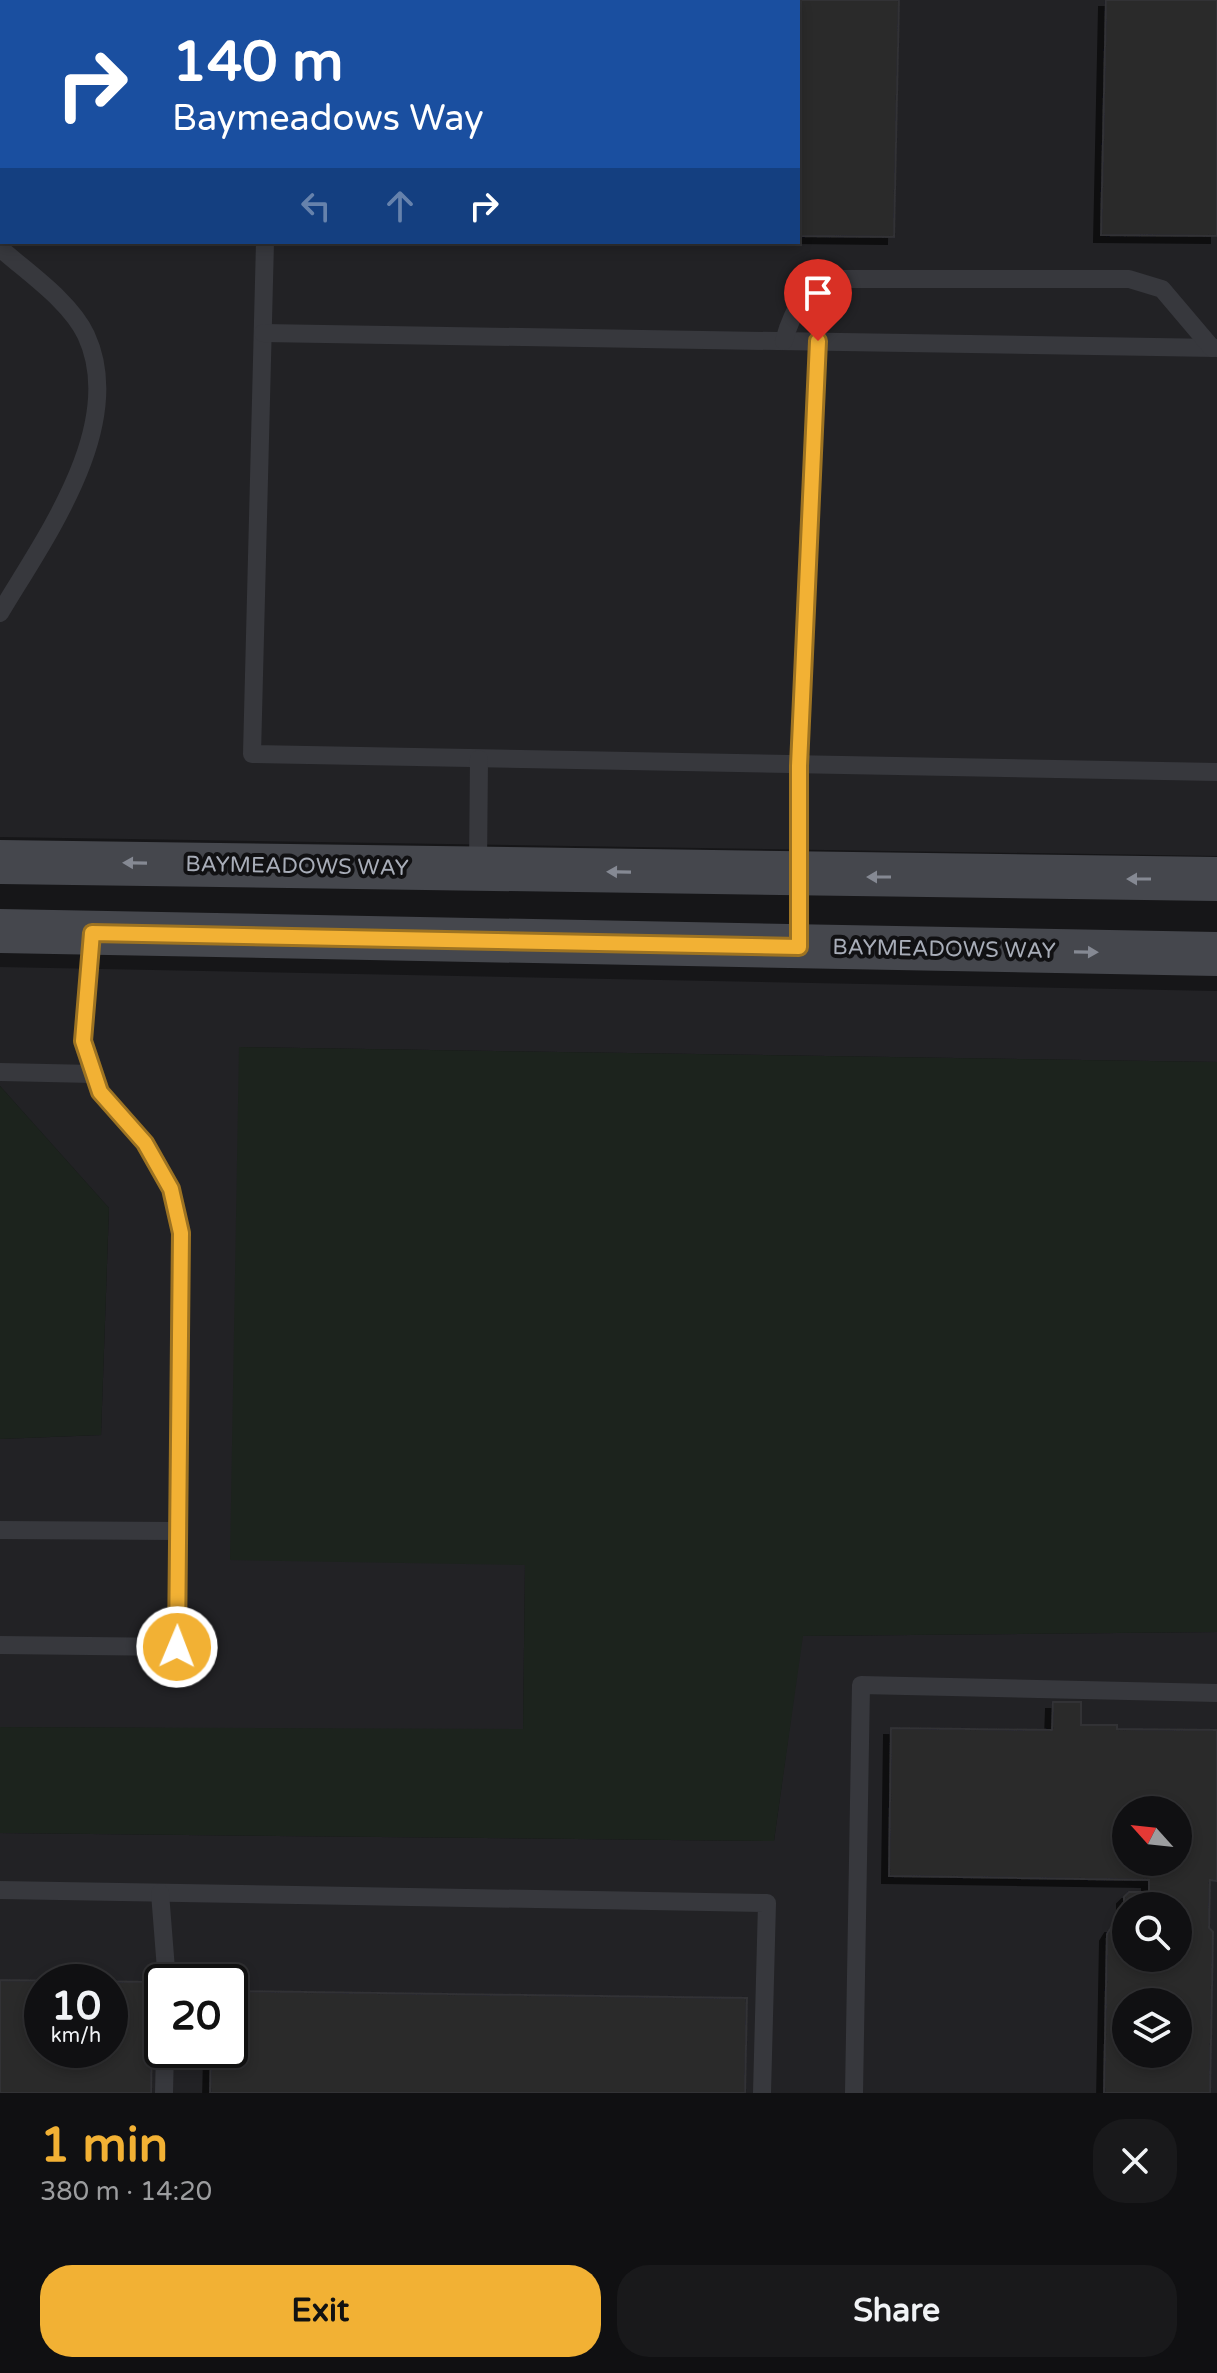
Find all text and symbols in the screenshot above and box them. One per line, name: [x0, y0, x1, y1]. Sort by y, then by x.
text: 140 m: [172, 29, 343, 96]
icon: right: [40, 32, 144, 136]
text: Baymeadows Way: [172, 97, 484, 140]
icon: left: [294, 184, 338, 228]
icon: ahead: [378, 184, 422, 228]
icon: right: [462, 184, 506, 228]
pin: [784, 259, 852, 341]
icon: arrive: [796, 271, 840, 315]
street label: BAYMEADOWS WAY: [185, 851, 409, 881]
one-way arrow: [122, 857, 147, 870]
one-way arrow: [606, 865, 631, 878]
one-way arrow: [866, 870, 891, 883]
one-way arrow: [1126, 873, 1151, 885]
street label: BAYMEADOWS WAY: [832, 934, 1056, 964]
one-way arrow: [1074, 945, 1099, 958]
position arrow: [135, 1605, 219, 1689]
north arrow: [1112, 1796, 1192, 1876]
map controls: [1112, 1796, 1192, 2068]
button: search: [1112, 1892, 1192, 1972]
speed limit sign: 20: [144, 1964, 248, 2068]
text: 10: [51, 1982, 101, 2030]
button: layers: [1112, 1988, 1192, 2068]
text: km/h: [51, 2024, 101, 2048]
text: 1 min: [40, 2117, 168, 2175]
button: close: [1093, 2119, 1177, 2203]
text: 380 m · 14:20: [40, 2176, 212, 2207]
button: Exit: [40, 2265, 601, 2357]
button: Share: [617, 2265, 1177, 2357]

